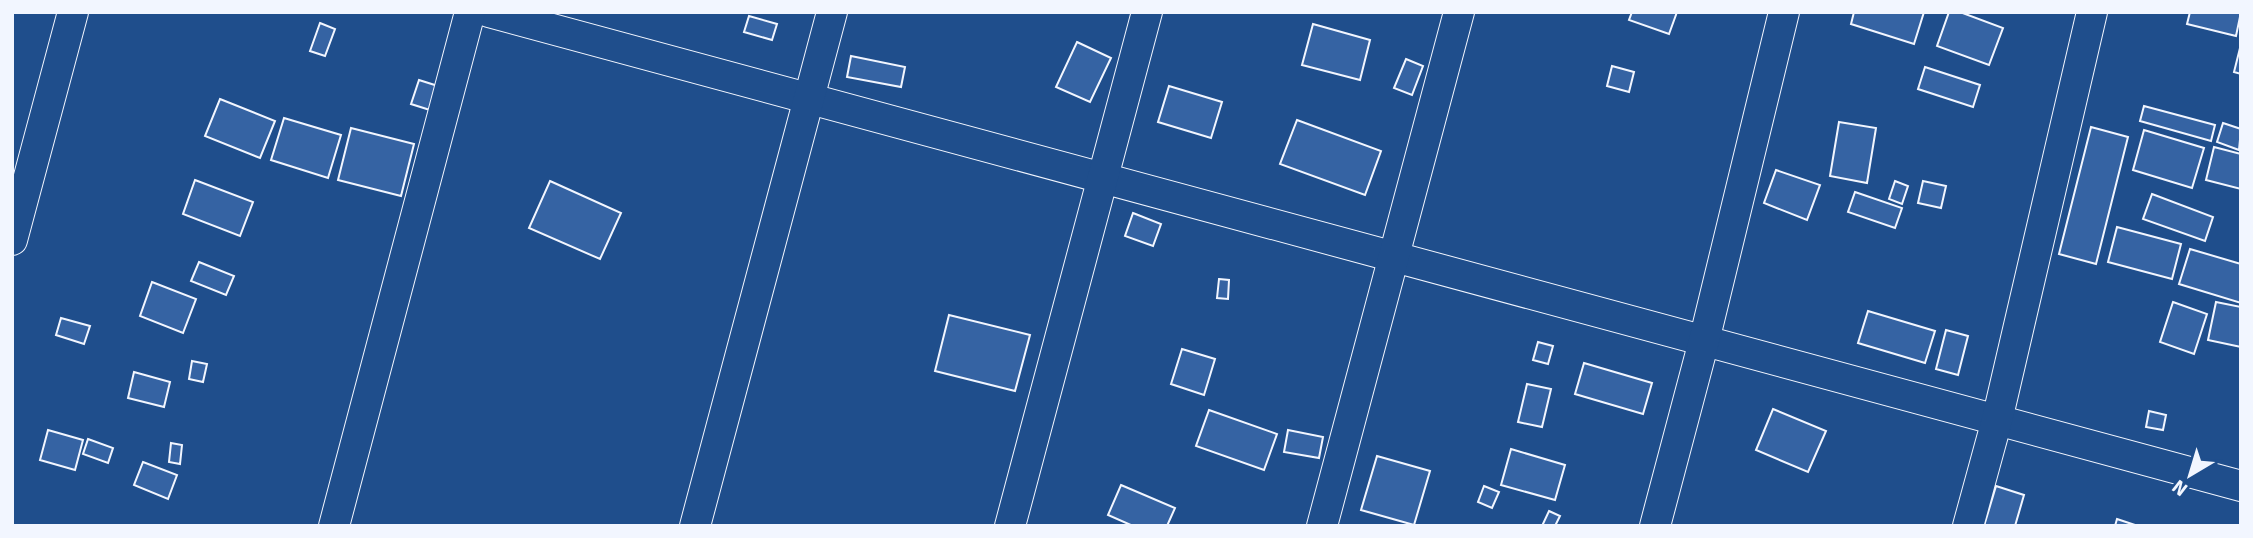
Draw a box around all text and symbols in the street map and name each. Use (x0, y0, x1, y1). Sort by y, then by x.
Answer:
north arrow (2155, 440, 2225, 510)
text: N (2168, 474, 2193, 501)

